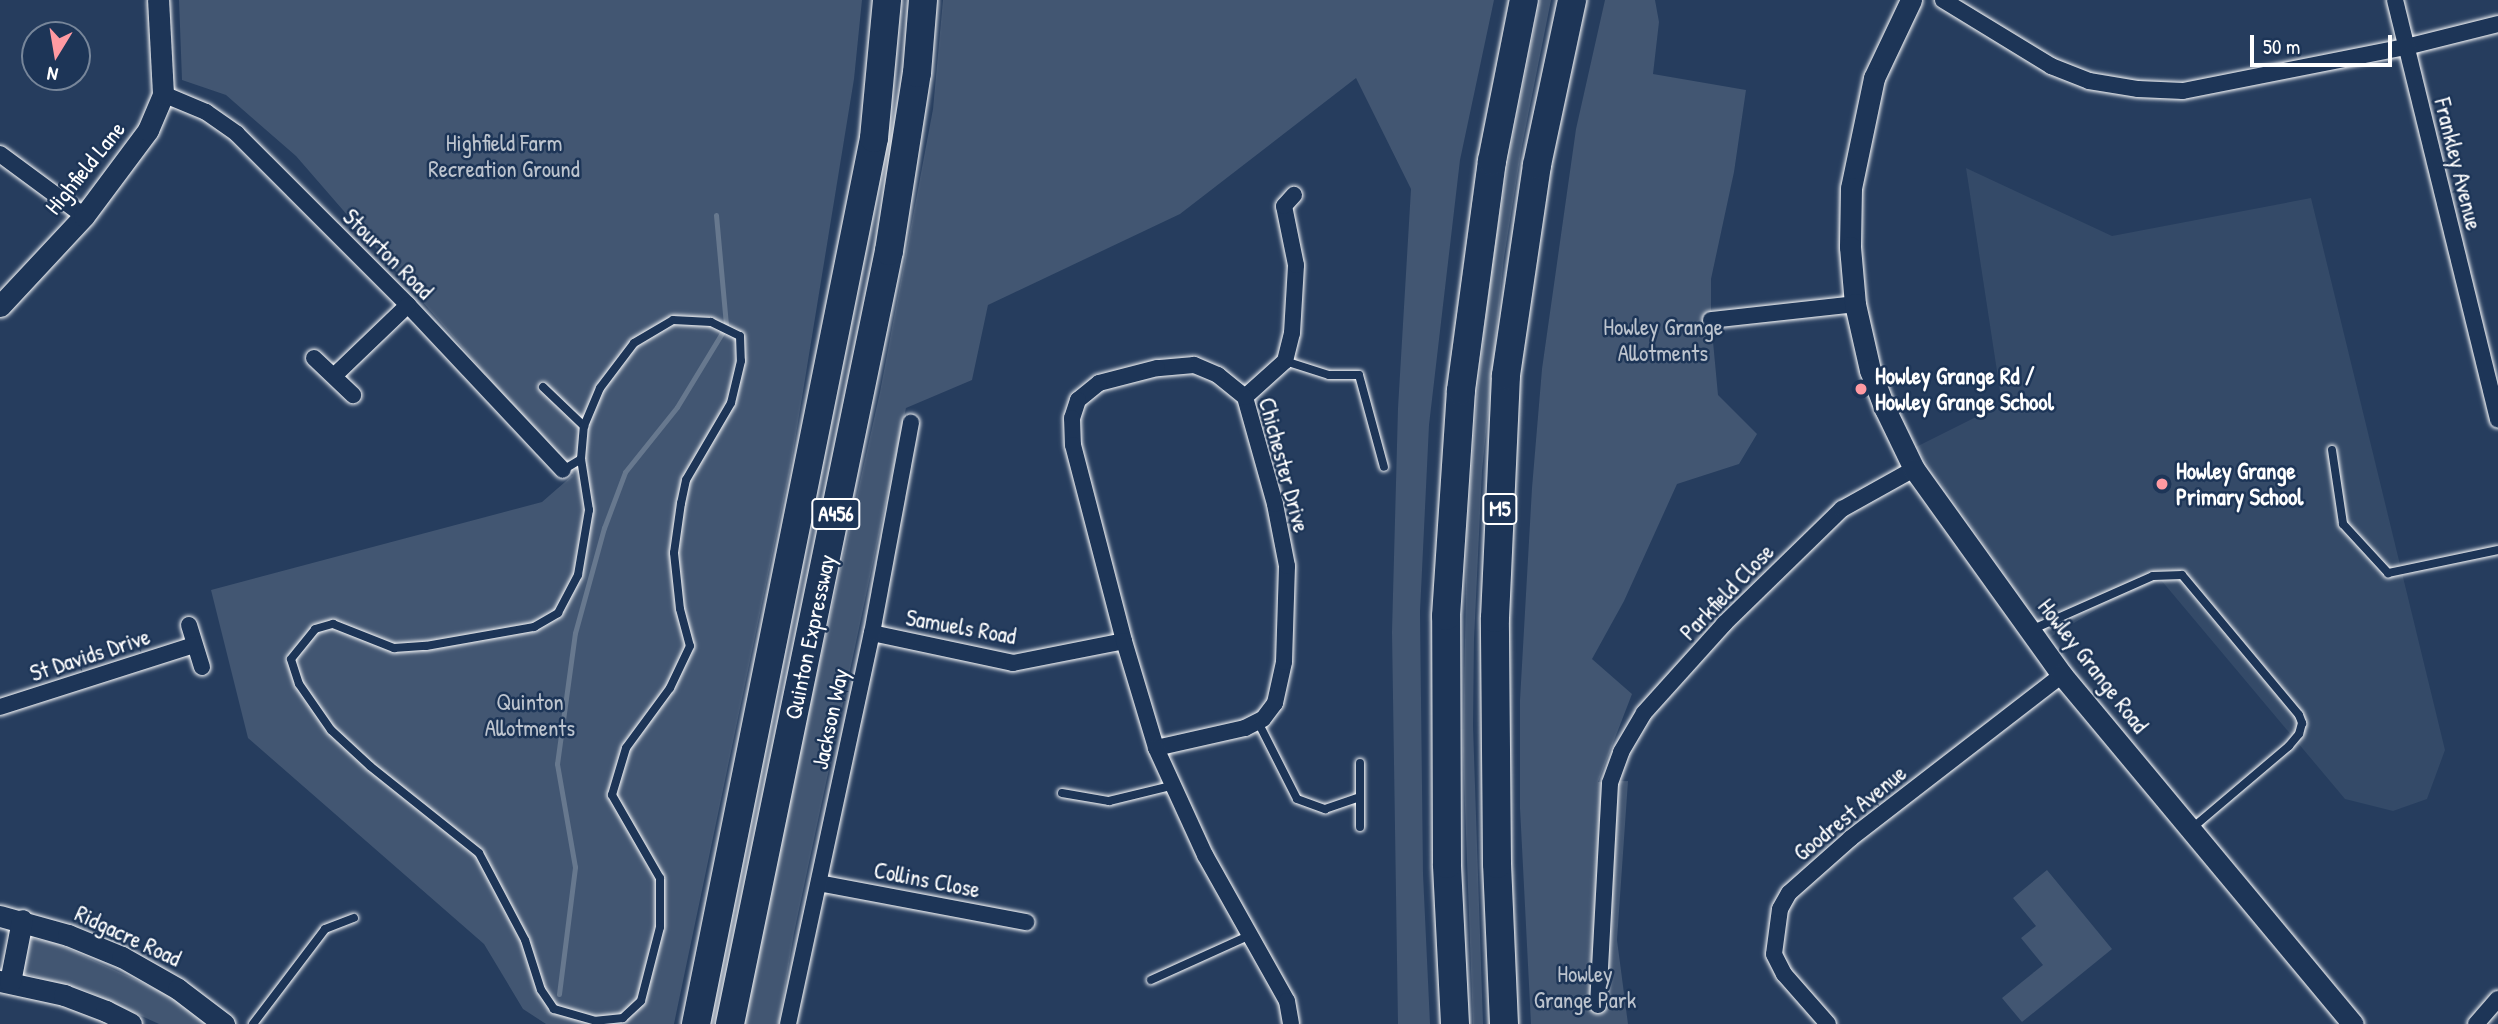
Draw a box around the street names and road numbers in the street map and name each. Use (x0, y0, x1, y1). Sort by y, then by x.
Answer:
street label: Frankley Avenue (2428, 95, 2488, 233)
street label: Highfield Lane (39, 116, 131, 220)
street label: Stourton Road (337, 203, 439, 305)
street label: Chichester Drive (1253, 395, 1315, 535)
road number: M5 (1481, 491, 1519, 526)
road number: A456 (810, 496, 862, 532)
street label: Parkfield Close (1674, 538, 1780, 646)
street label: Quinton Expressway (779, 552, 841, 722)
street label: Howley Grange Road (2032, 593, 2154, 739)
street label: Samuels Road (904, 604, 1018, 650)
street label: St Davids Drive (27, 623, 153, 687)
street label: Jackson Way (806, 666, 854, 772)
street label: Goodrest Avenue (1788, 759, 1912, 867)
street label: Collins Close (872, 856, 982, 904)
street label: Ridgacre Road (71, 899, 185, 973)

